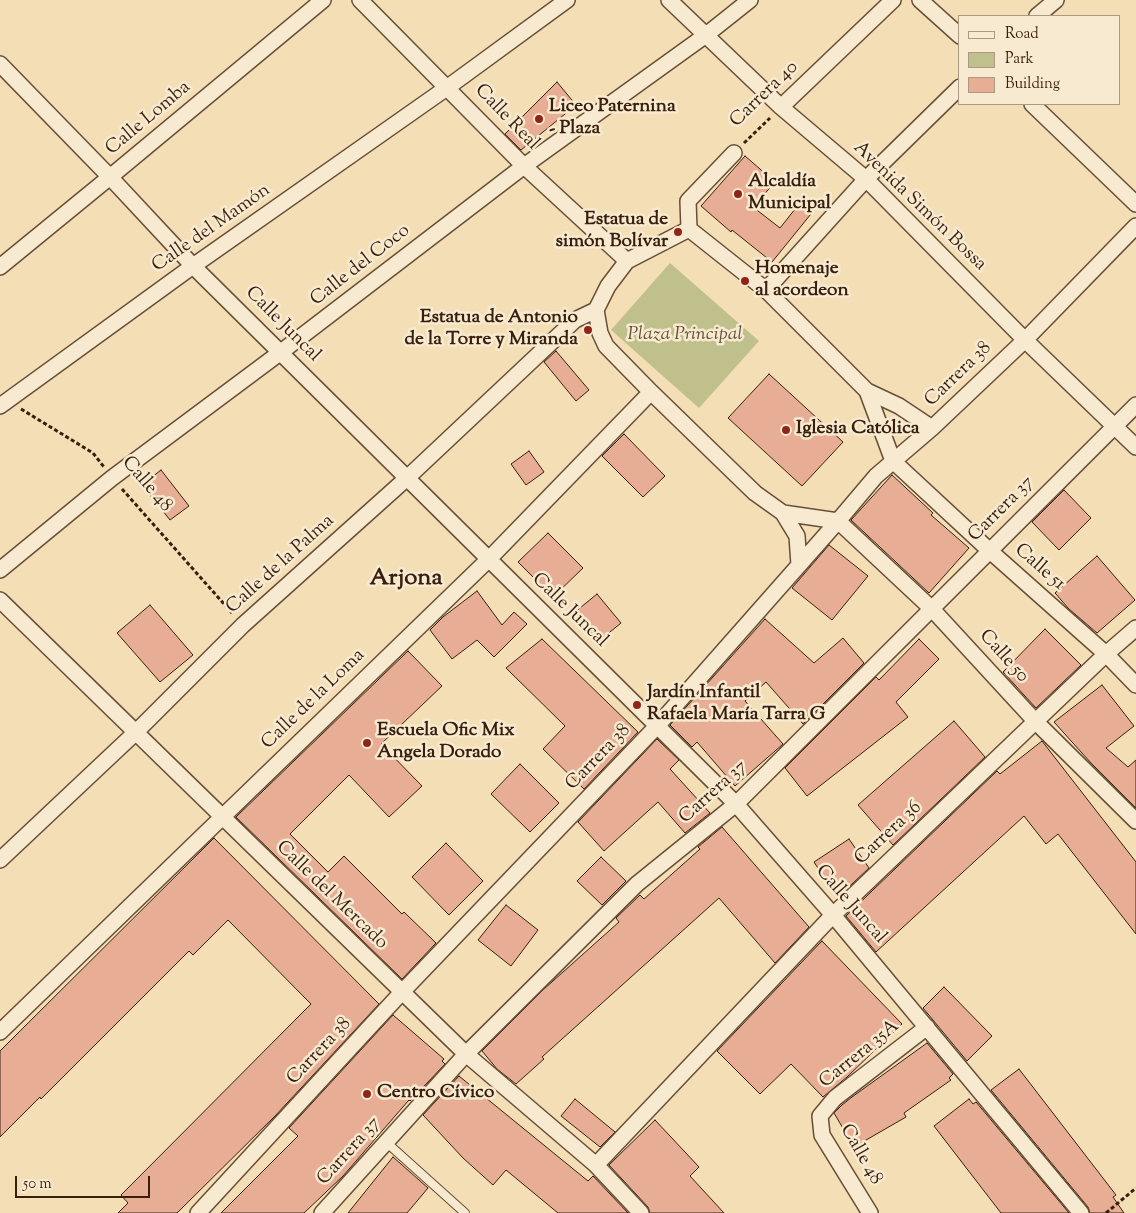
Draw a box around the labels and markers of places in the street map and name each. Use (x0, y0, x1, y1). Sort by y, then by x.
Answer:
place label: Liceo Paternina - Plaza (549, 97, 676, 141)
marker: Liceo Paternina - Plaza (533, 113, 545, 125)
place label: Alcaldía Municipal (748, 172, 831, 216)
marker: Alcaldía Municipal (732, 188, 744, 200)
place label: Estatua de simón Bolívar (556, 210, 668, 254)
marker: Estatua de simón Bolívar (672, 226, 684, 238)
place label: Homenaje al acordeon (755, 259, 849, 303)
marker: Homenaje al acordeon (739, 275, 751, 287)
place label: Estatua de Antonio de la Torre y Miranda (405, 308, 578, 352)
marker: Estatua de Antonio de la Torre y Miranda (582, 324, 594, 336)
place label: Iglesia Católica (796, 419, 919, 441)
marker: Iglesia Católica (780, 424, 792, 436)
place label: Jardín Infantil Rafaela María Tarra G (647, 683, 825, 727)
marker: Jardín Infantil Rafaela María Tarra G (631, 699, 643, 711)
place label: Escuela Ofic Mix Angela Dorado (377, 721, 515, 765)
marker: Escuela Ofic Mix Angela Dorado (361, 737, 373, 749)
place label: Centro Cívico (377, 1083, 494, 1105)
marker: Centro Cívico (361, 1088, 373, 1100)

